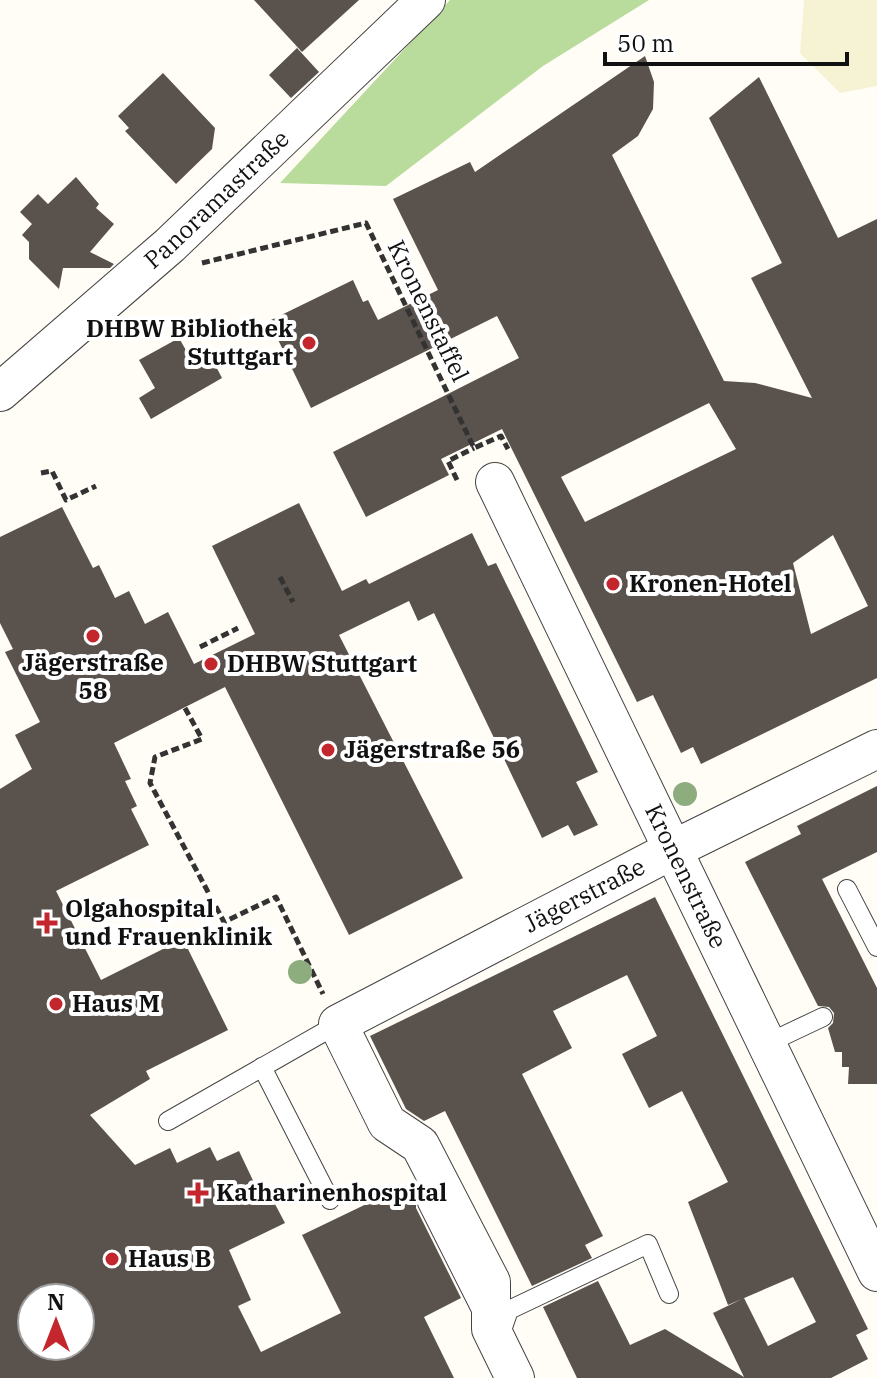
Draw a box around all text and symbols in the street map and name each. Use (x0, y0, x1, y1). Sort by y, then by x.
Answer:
scale bar (605, 16, 847, 66)
text: 50 m (617, 27, 674, 59)
street label: Panoramastraße (137, 122, 296, 275)
street label: Kronenstaffel (381, 234, 477, 387)
place label: DHBW Bibliothek Stuttgart (86, 312, 293, 372)
marker: DHBW Bibliothek Stuttgart (300, 334, 318, 352)
place label: Kronen-Hotel (629, 567, 792, 599)
marker: Kronen-Hotel (604, 575, 622, 593)
marker: Jägerstraße 58 (84, 627, 102, 645)
place label: Jägerstraße 58 (22, 646, 164, 706)
place label: DHBW Stuttgart (227, 647, 417, 679)
marker: DHBW Stuttgart (202, 655, 220, 673)
place label: Jägerstraße 56 (344, 733, 520, 765)
marker: Jägerstraße 56 (319, 741, 337, 759)
street label: Kronenstraße (638, 798, 735, 953)
street label: Jägerstraße (518, 850, 650, 939)
place label: Olgahospital und Frauenklinik (65, 892, 272, 952)
marker: Olgahospital und Frauenklinik (36, 912, 58, 934)
place label: Haus M (72, 987, 160, 1019)
marker: Haus M (47, 995, 65, 1013)
place label: Katharinenhospital (216, 1176, 447, 1208)
marker: Katharinenhospital (187, 1182, 209, 1204)
place label: Haus B (128, 1242, 211, 1274)
marker: Haus B (103, 1250, 121, 1268)
north arrow (16, 1282, 96, 1362)
text: N (47, 1287, 65, 1316)

